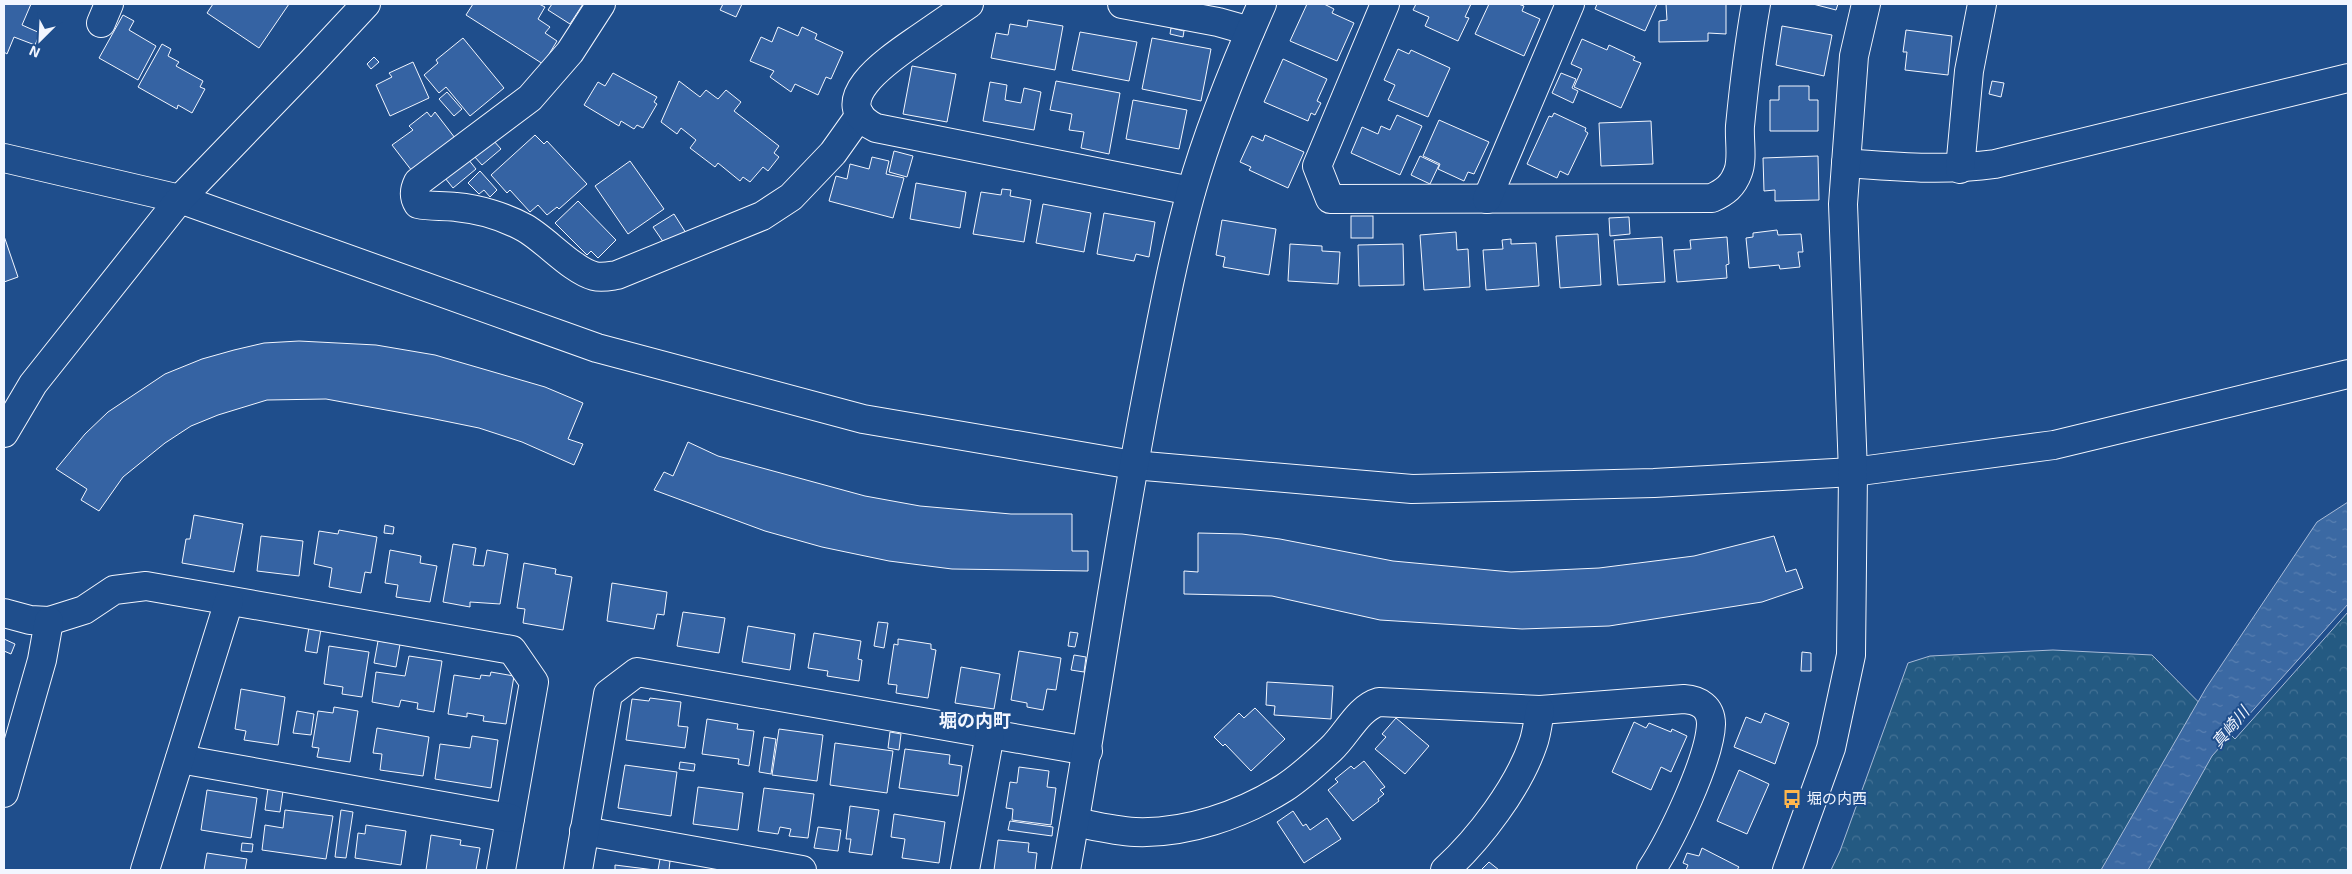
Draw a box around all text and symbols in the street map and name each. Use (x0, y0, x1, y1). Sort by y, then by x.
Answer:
north arrow (15, 15, 65, 65)
text: N (26, 43, 43, 62)
water label: 真崎川 (2207, 701, 2254, 751)
district label: 堀の内町 (939, 709, 1011, 731)
bus stop icon: 堀の内西 (1781, 788, 1803, 810)
place label: 堀の内西 (1807, 789, 1867, 807)

